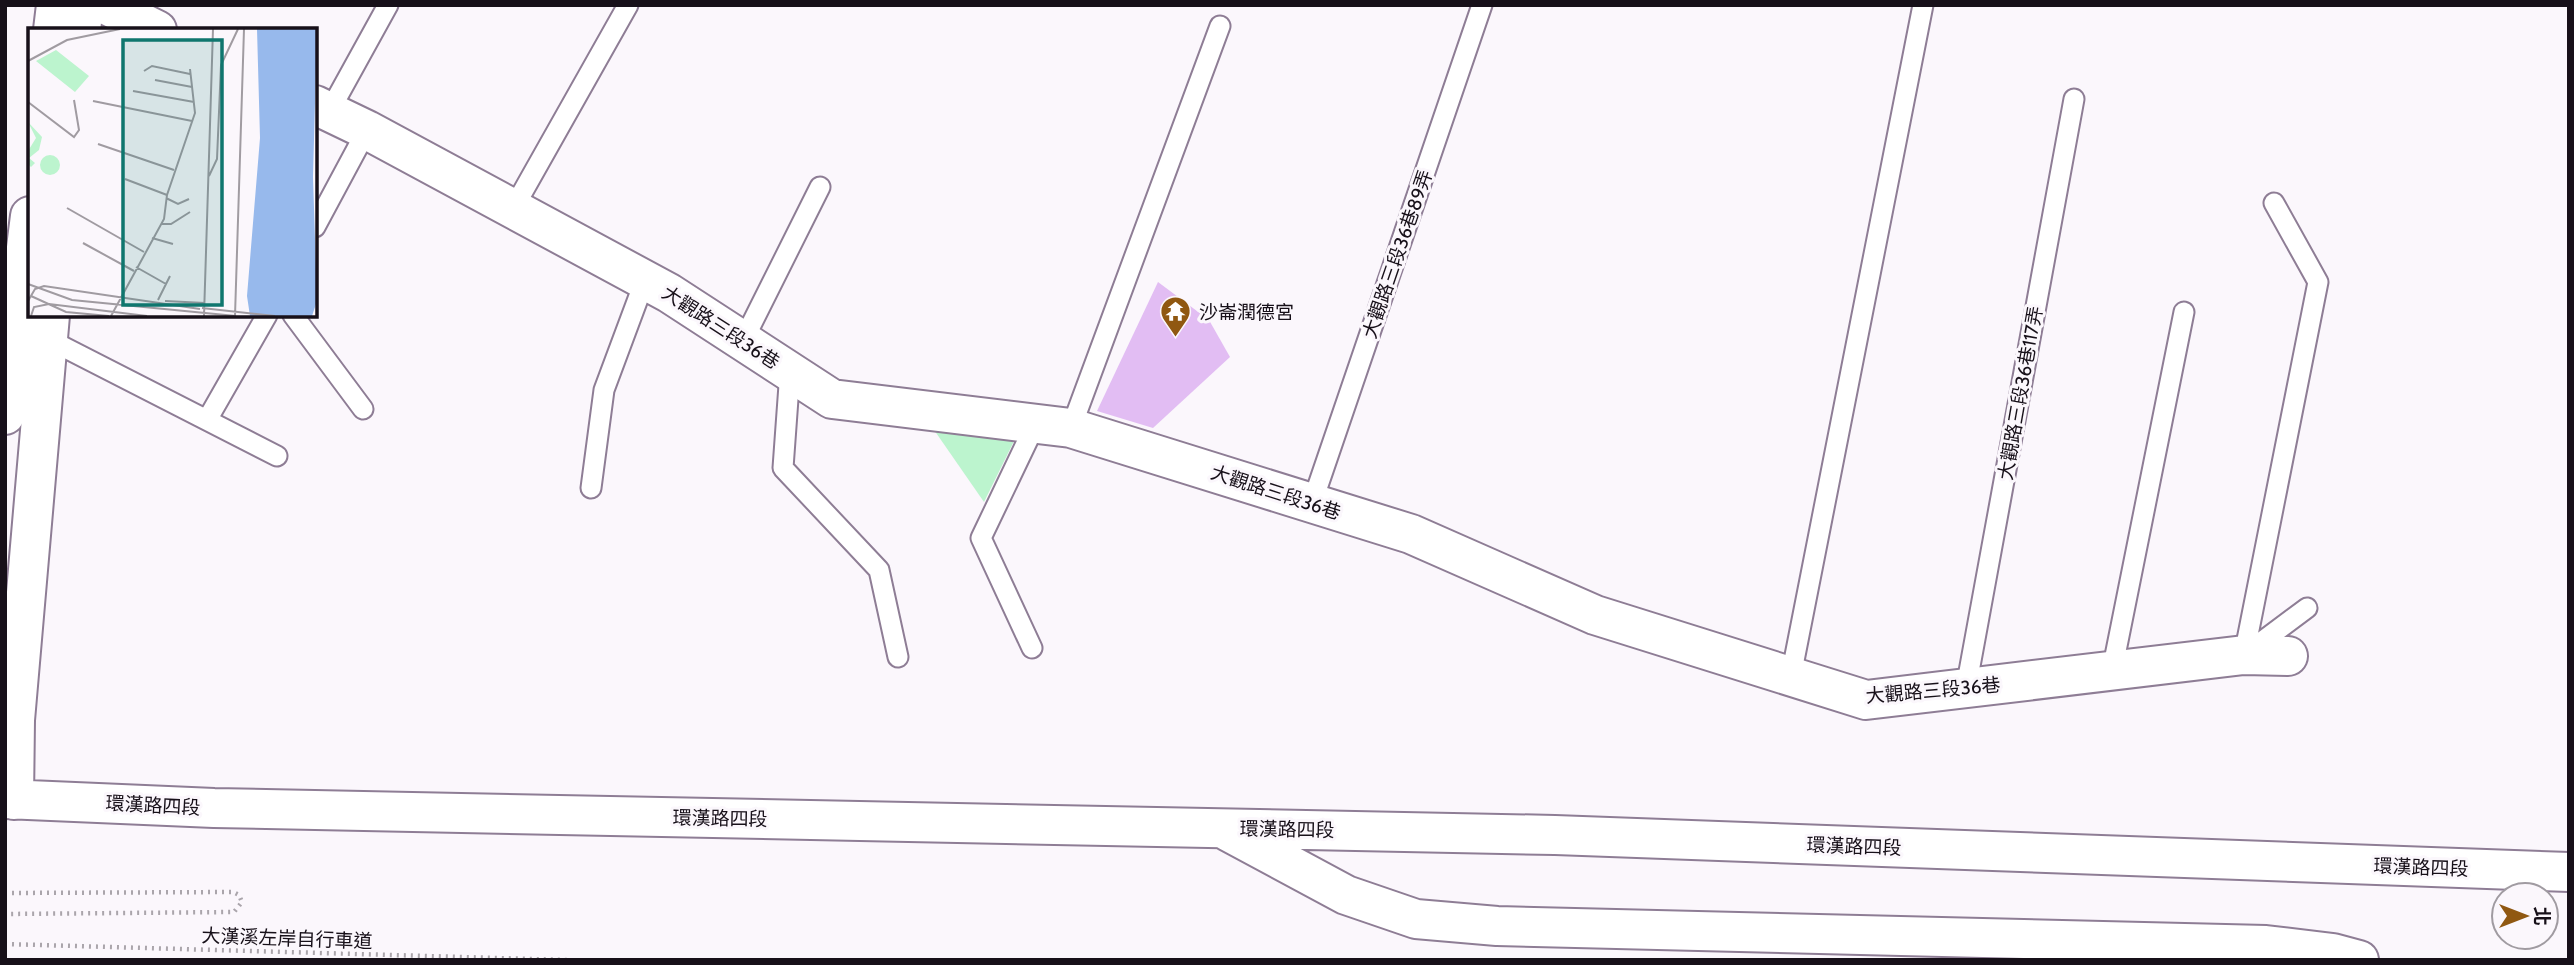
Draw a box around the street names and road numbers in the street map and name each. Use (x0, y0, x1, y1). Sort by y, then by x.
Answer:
street label: 大觀路三段36巷89弄 (1358, 167, 1437, 341)
street label: 大觀路三段36巷 (658, 281, 784, 374)
street label: 大觀路三段36巷117弄 (1994, 304, 2047, 482)
street label: 大觀路三段36巷 (1208, 461, 1344, 524)
street label: 大觀路三段36巷 (1865, 673, 2001, 708)
street label: 環漢路四段 (105, 792, 201, 819)
street label: 環漢路四段 (672, 806, 768, 831)
street label: 環漢路四段 (1239, 817, 1335, 842)
street label: 環漢路四段 (1806, 833, 1902, 860)
street label: 環漢路四段 (2373, 854, 2469, 881)
street label: 大漢溪左岸自行車道 (201, 924, 373, 953)

